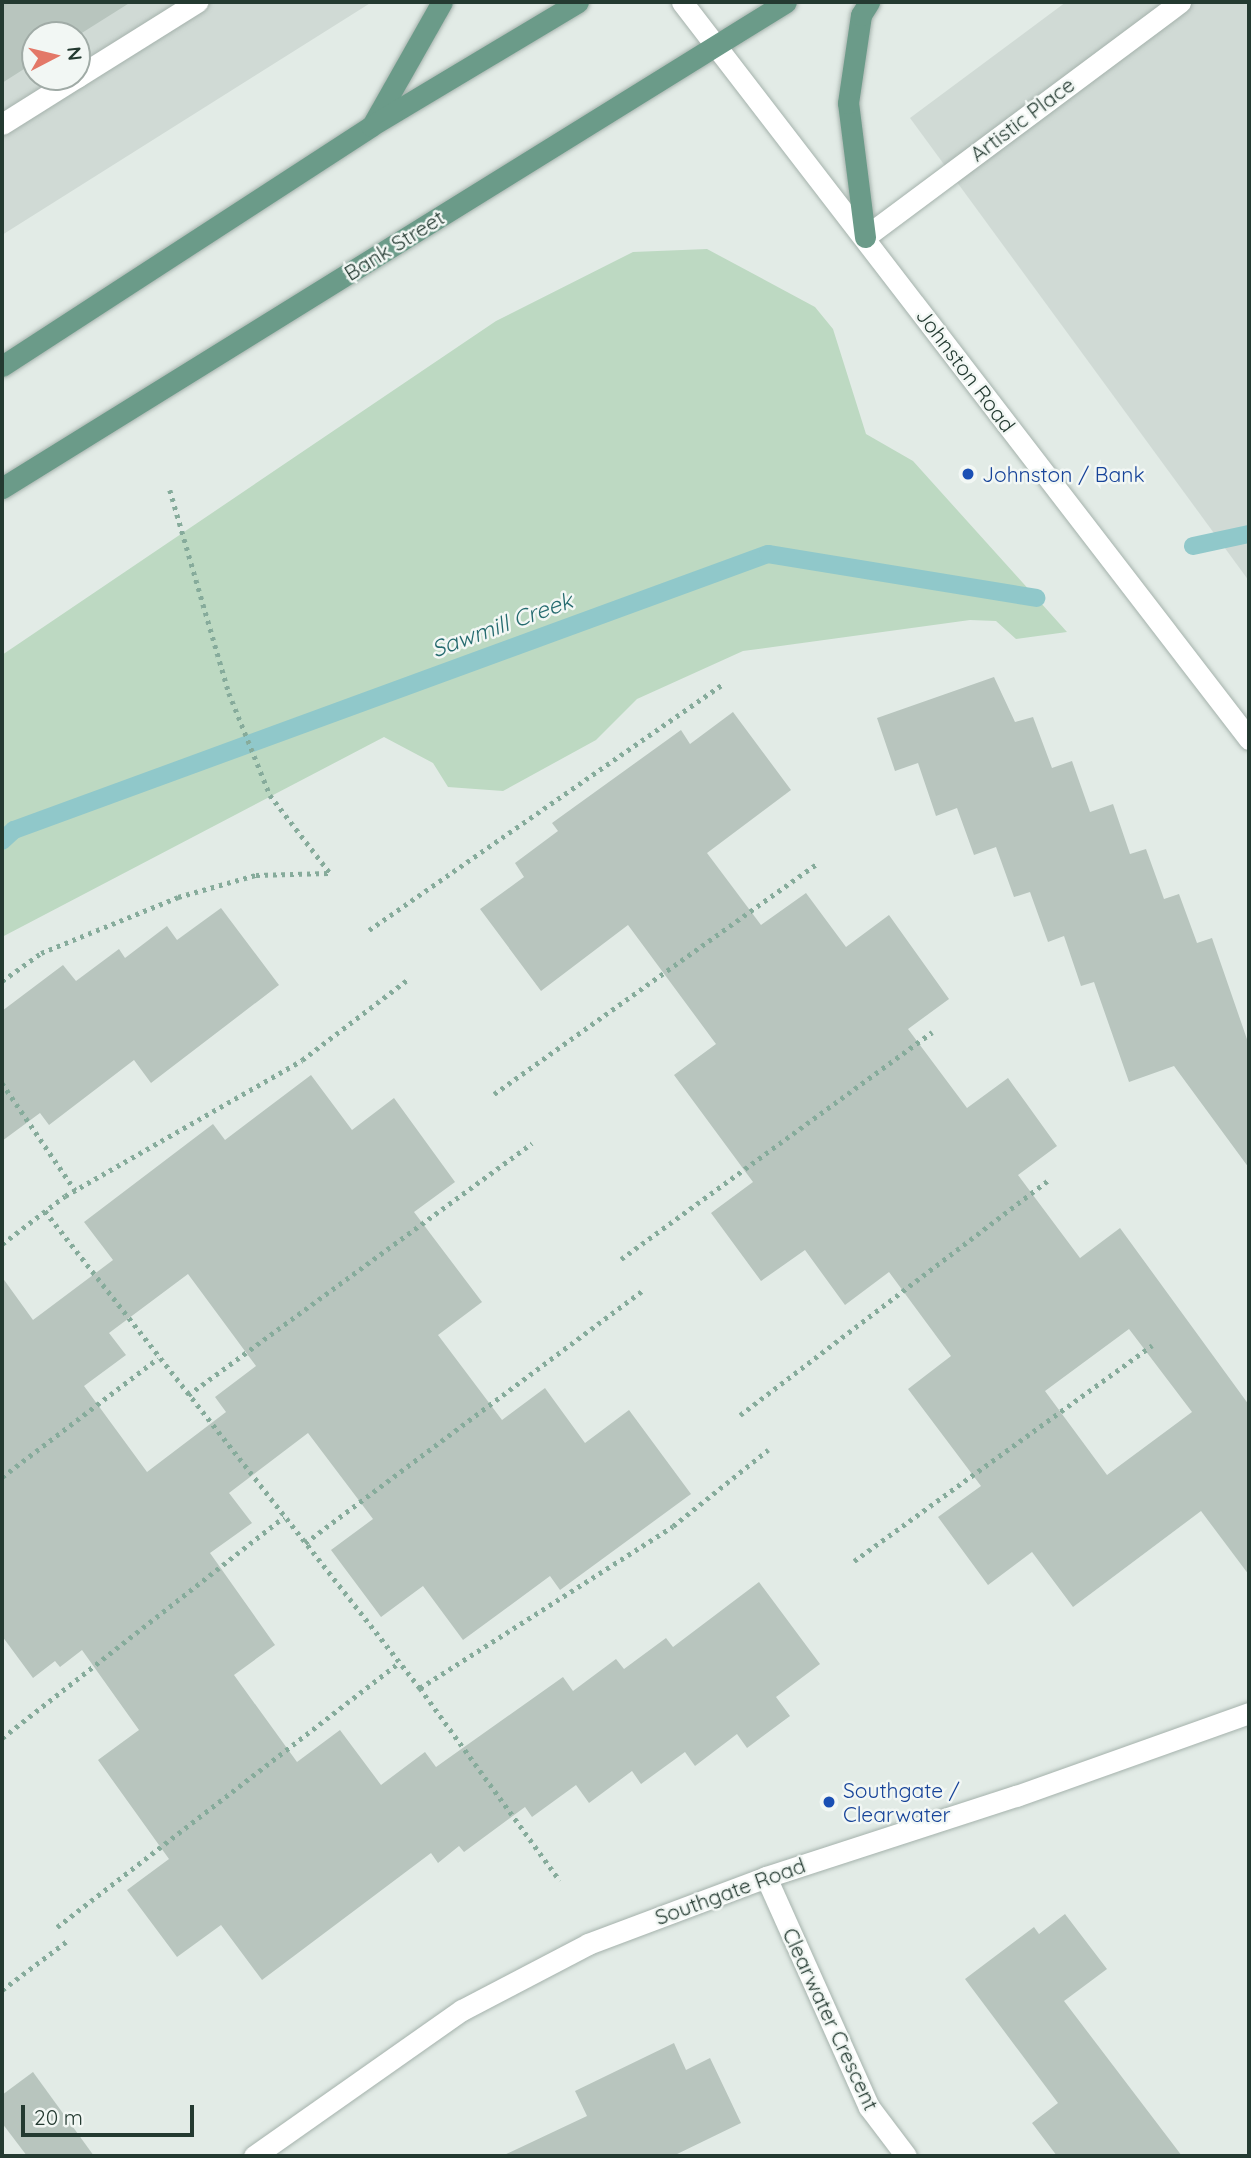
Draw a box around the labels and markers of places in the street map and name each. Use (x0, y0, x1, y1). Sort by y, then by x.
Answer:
place label: Johnston / Bank (982, 461, 1145, 487)
marker: Johnston / Bank (960, 466, 976, 482)
place label: Southgate / Clearwater (843, 1777, 960, 1827)
marker: Southgate / Clearwater (821, 1794, 837, 1810)

